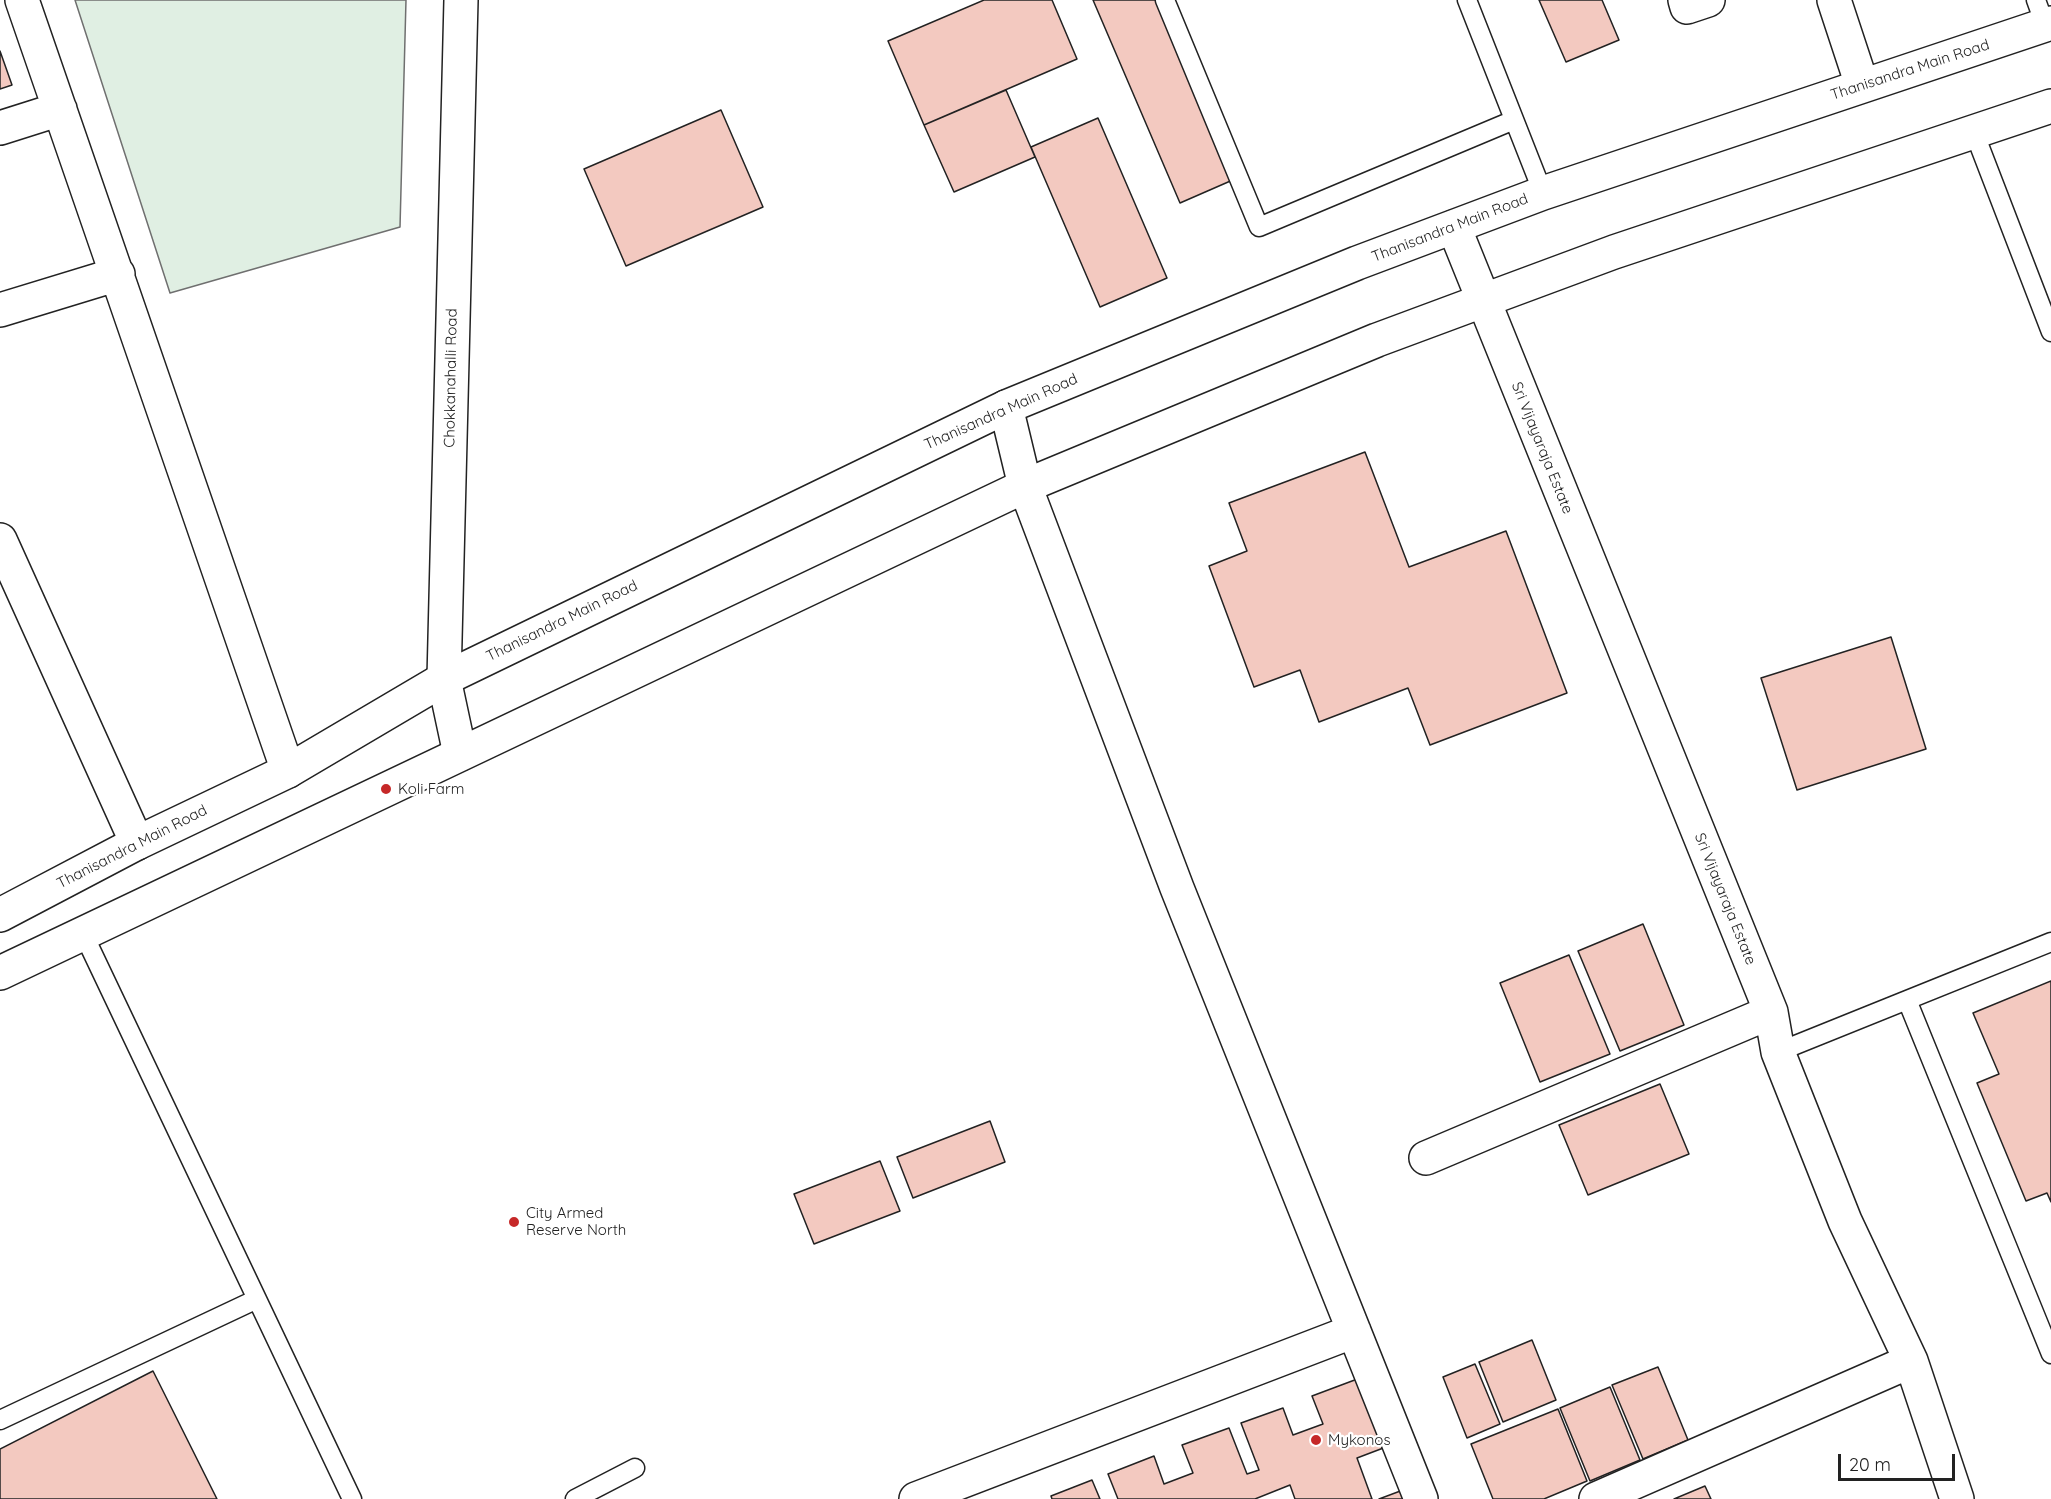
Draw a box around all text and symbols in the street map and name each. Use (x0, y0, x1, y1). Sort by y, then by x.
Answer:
street label: Thanisandra Main Road (1828, 36, 1992, 104)
street label: Thanisandra Main Road (1369, 190, 1531, 266)
street label: Chokkanahalli Road (441, 308, 461, 448)
street label: Thanisandra Main Road (922, 370, 1080, 454)
street label: Sri Vijayaraja Estate (1507, 379, 1577, 517)
street label: Thanisandra Main Road (483, 577, 641, 665)
place label: Koli Farm (398, 780, 464, 798)
marker: Koli Farm (379, 782, 393, 796)
street label: Thanisandra Main Road (54, 801, 210, 893)
street label: Sri Vijayaraja Estate (1690, 830, 1760, 968)
place label: City Armed Reserve North (526, 1204, 626, 1239)
marker: City Armed Reserve North (507, 1215, 521, 1229)
place label: Mykonos (1328, 1431, 1390, 1449)
marker: Mykonos (1309, 1433, 1323, 1447)
scale bar (1841, 1442, 1958, 1480)
text: 20 m (1849, 1453, 1891, 1476)

